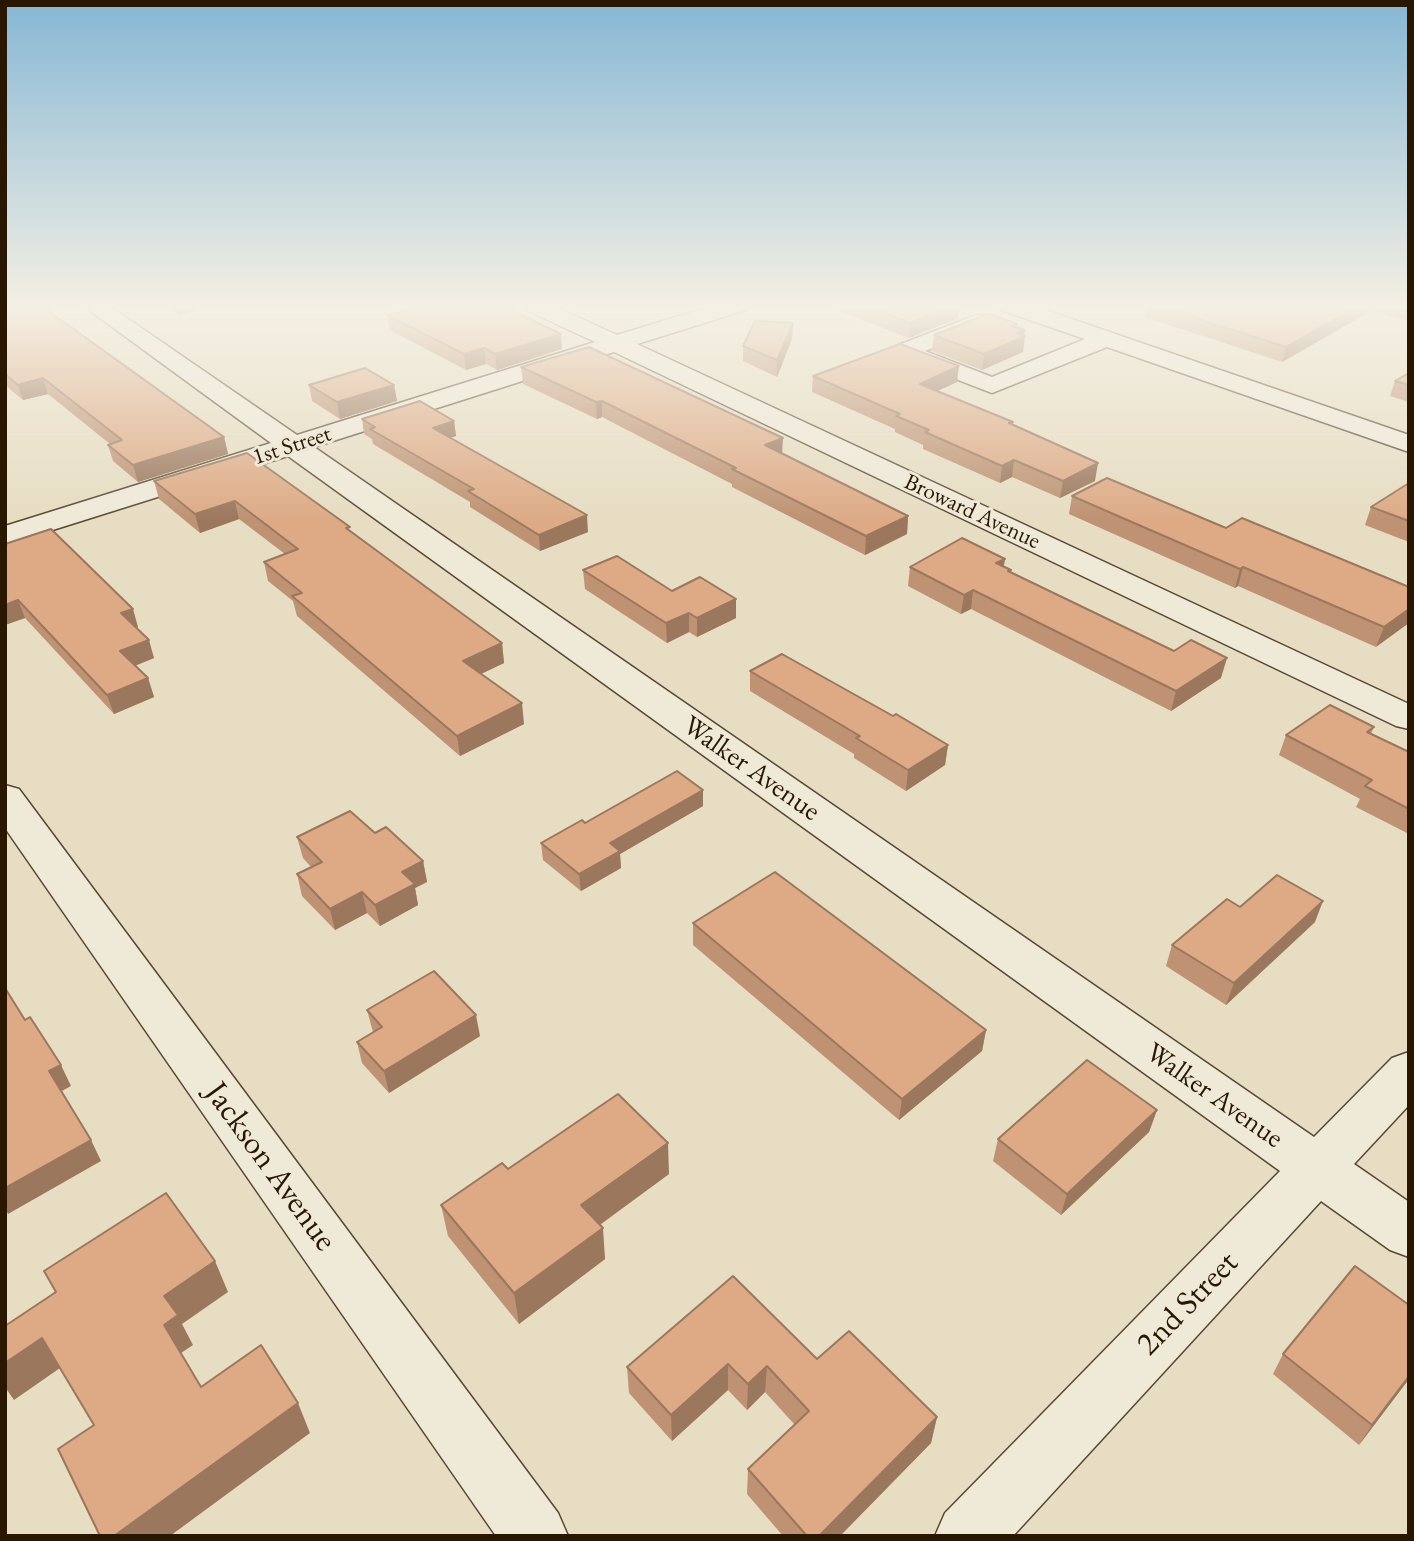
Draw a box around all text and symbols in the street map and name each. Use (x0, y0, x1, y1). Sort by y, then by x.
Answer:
street label: 1st Street (249, 420, 335, 472)
street label: Broward Avenue (900, 468, 1044, 556)
street label: Walker Avenue (676, 709, 826, 829)
street label: Walker Avenue (1139, 1036, 1289, 1156)
street label: Jackson Avenue (195, 1075, 345, 1259)
street label: 2nd Street (1129, 1244, 1247, 1364)

